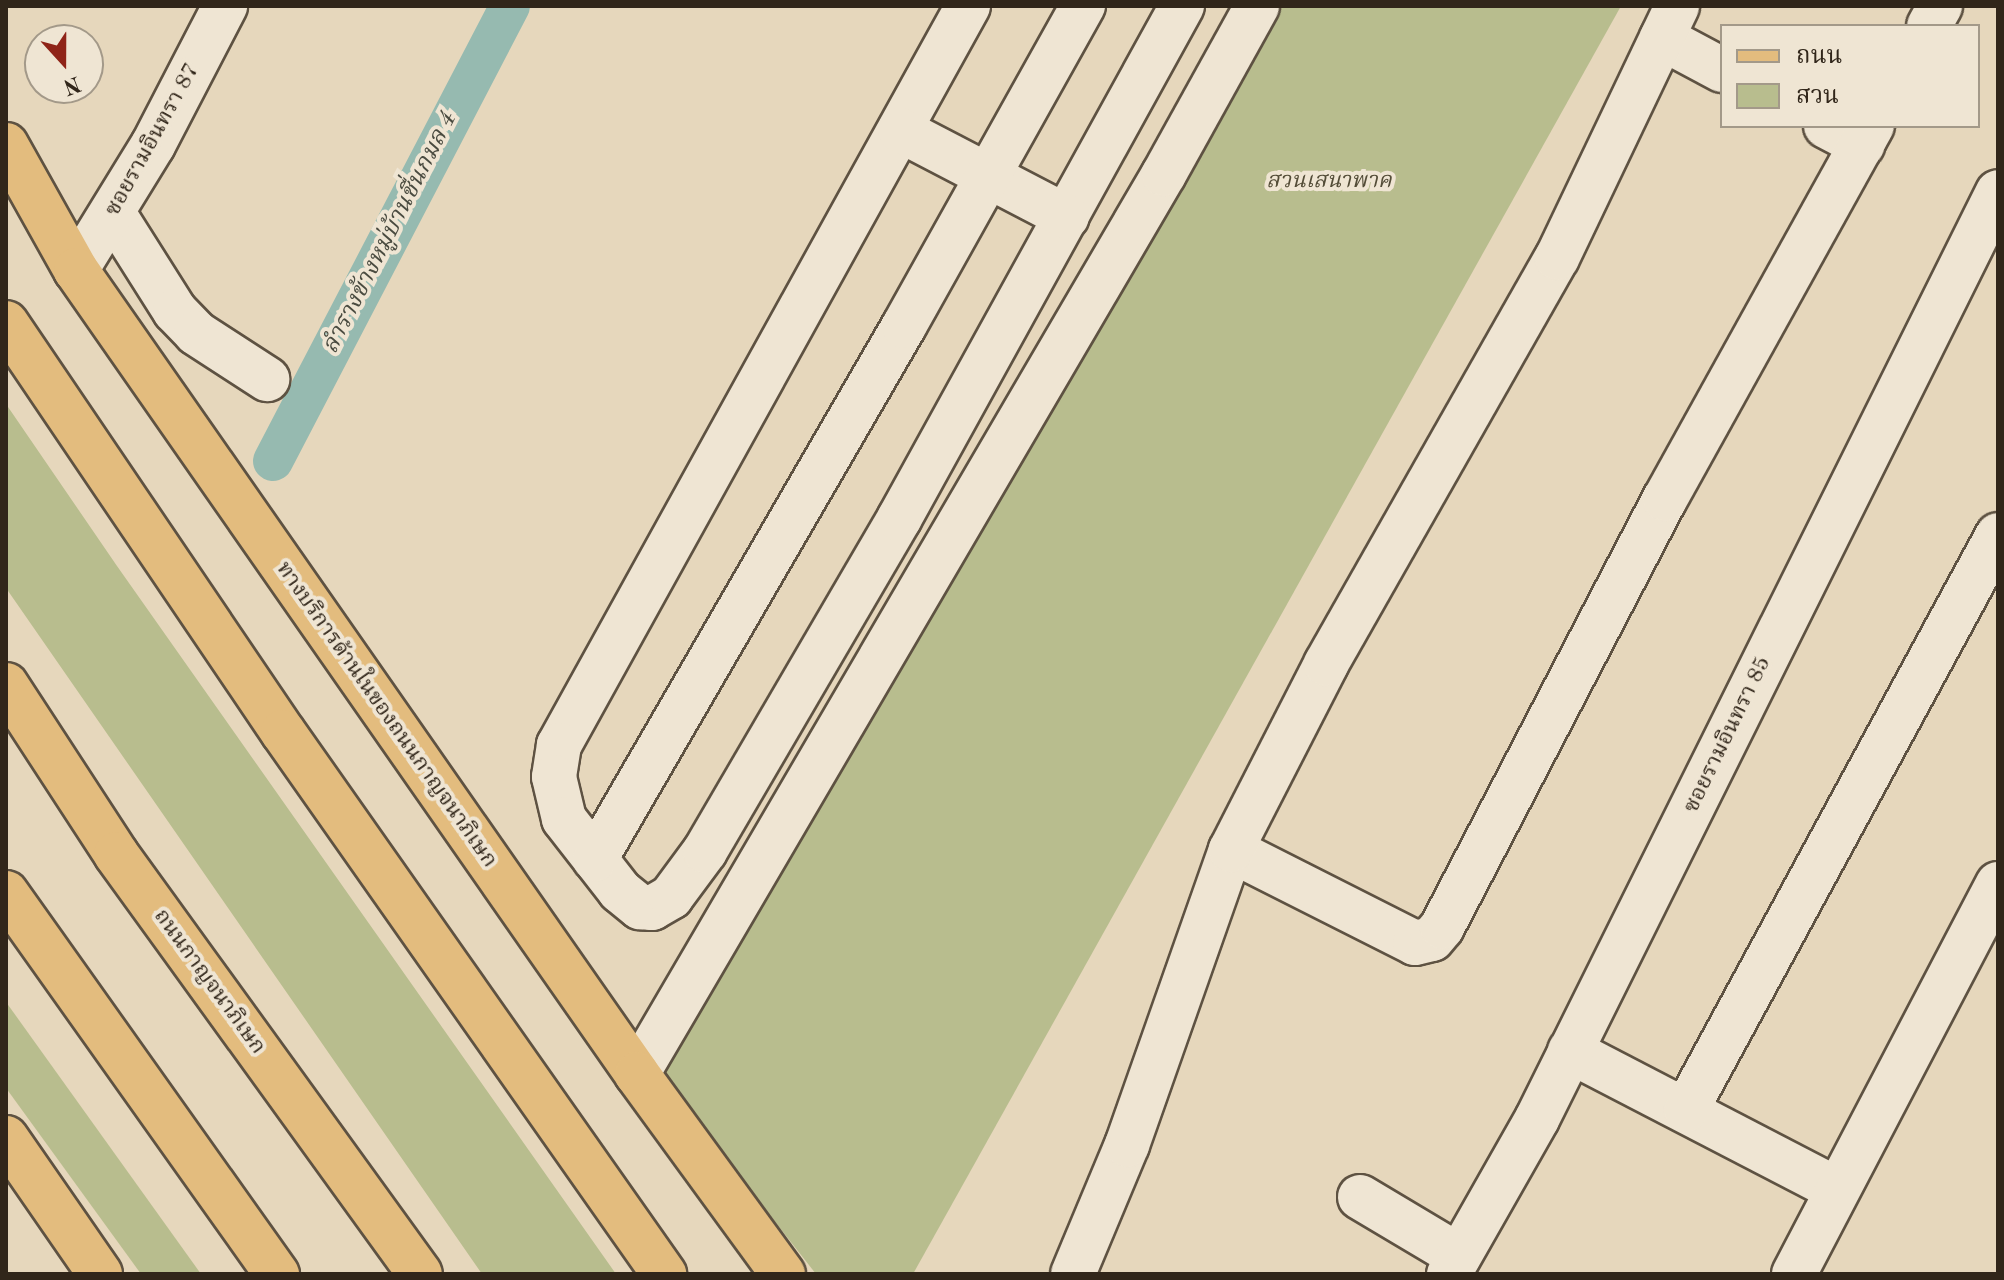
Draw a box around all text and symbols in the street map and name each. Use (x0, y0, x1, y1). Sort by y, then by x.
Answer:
north arrow (24, 24, 104, 104)
legend (1720, 24, 1980, 128)
text: ถนน (1796, 45, 1842, 69)
street label: ซอยรามอินทรา 87 (100, 59, 206, 221)
text: N (60, 71, 84, 98)
text: สวน (1796, 85, 1839, 109)
water label: ลำรางข้างหมู่บ้านชื่นกมล 4 (317, 107, 465, 359)
park label: สวนเสนาพาค (1266, 169, 1392, 195)
street label: ทางบริการด้านในของถนนกาญจนาภิเษก (270, 557, 502, 873)
street label: ซอยรามอินทรา 85 (1679, 653, 1777, 817)
street label: ถนนกาญจนาภิเษก (147, 904, 271, 1060)

